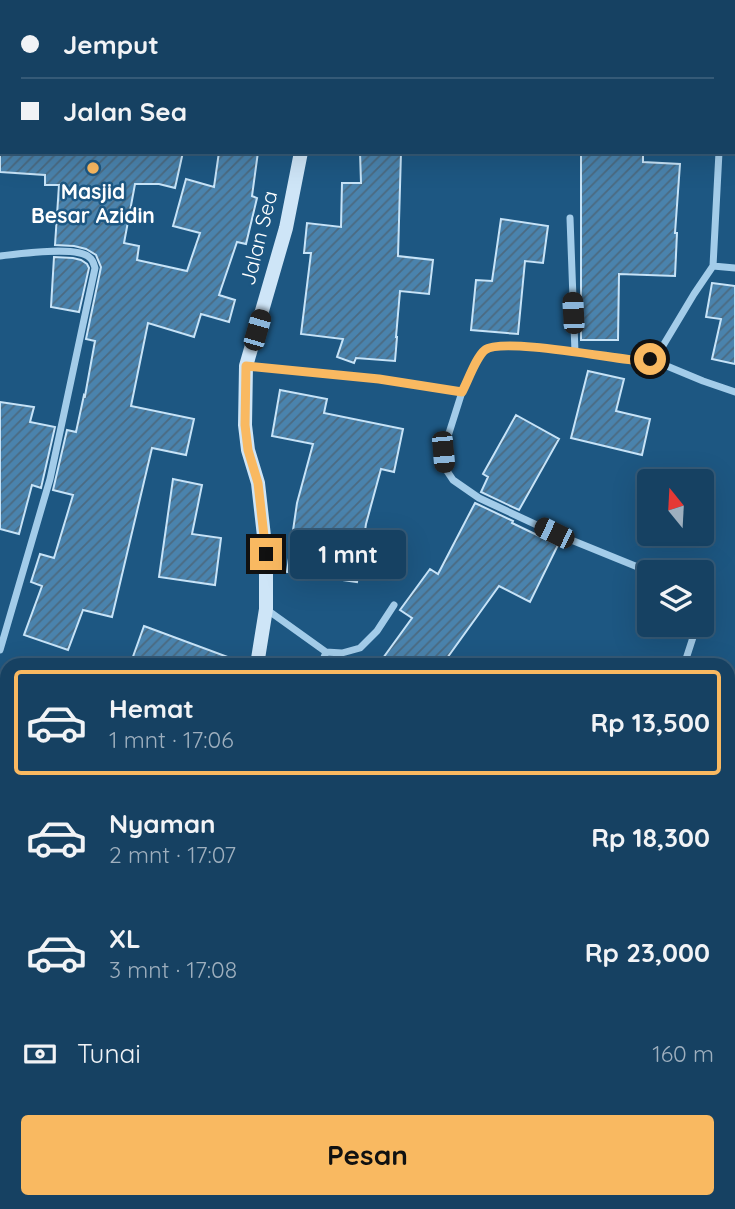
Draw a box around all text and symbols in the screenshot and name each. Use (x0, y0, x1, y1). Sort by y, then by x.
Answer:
text: Jemput (63, 28, 159, 61)
text: Jalan Sea (63, 95, 187, 128)
marker: Masjid Besar Azidin (85, 160, 101, 176)
place label: Masjid Besar Azidin (31, 178, 155, 228)
street label: Jalan Sea (234, 188, 282, 288)
car (562, 291, 585, 335)
car (242, 307, 273, 353)
route start (634, 343, 666, 375)
car (431, 430, 456, 474)
north arrow (637, 469, 714, 546)
map controls (637, 469, 714, 637)
car (531, 514, 578, 552)
callout: 1 mnt (290, 530, 406, 578)
route end (250, 538, 282, 570)
text: 1 mnt (318, 540, 378, 569)
button: layers (637, 560, 714, 637)
icon: car (25, 691, 88, 754)
text: Hemat (109, 692, 194, 725)
text: Rp 13,500 (590, 706, 710, 739)
text: 1 mnt · 17:06 (109, 725, 234, 754)
icon: car (25, 806, 88, 869)
text: Nyaman (109, 807, 216, 840)
text: Rp 18,300 (591, 821, 710, 854)
text: 2 mnt · 17:07 (109, 840, 236, 869)
icon: car (25, 921, 88, 984)
text: XL (109, 922, 141, 955)
text: Rp 23,000 (585, 936, 710, 969)
text: 3 mnt · 17:08 (109, 955, 237, 984)
icon: cash (21, 1035, 59, 1073)
text: Tunai (77, 1037, 141, 1070)
text: 160 m (652, 1039, 714, 1068)
button: Pesan (21, 1115, 714, 1195)

